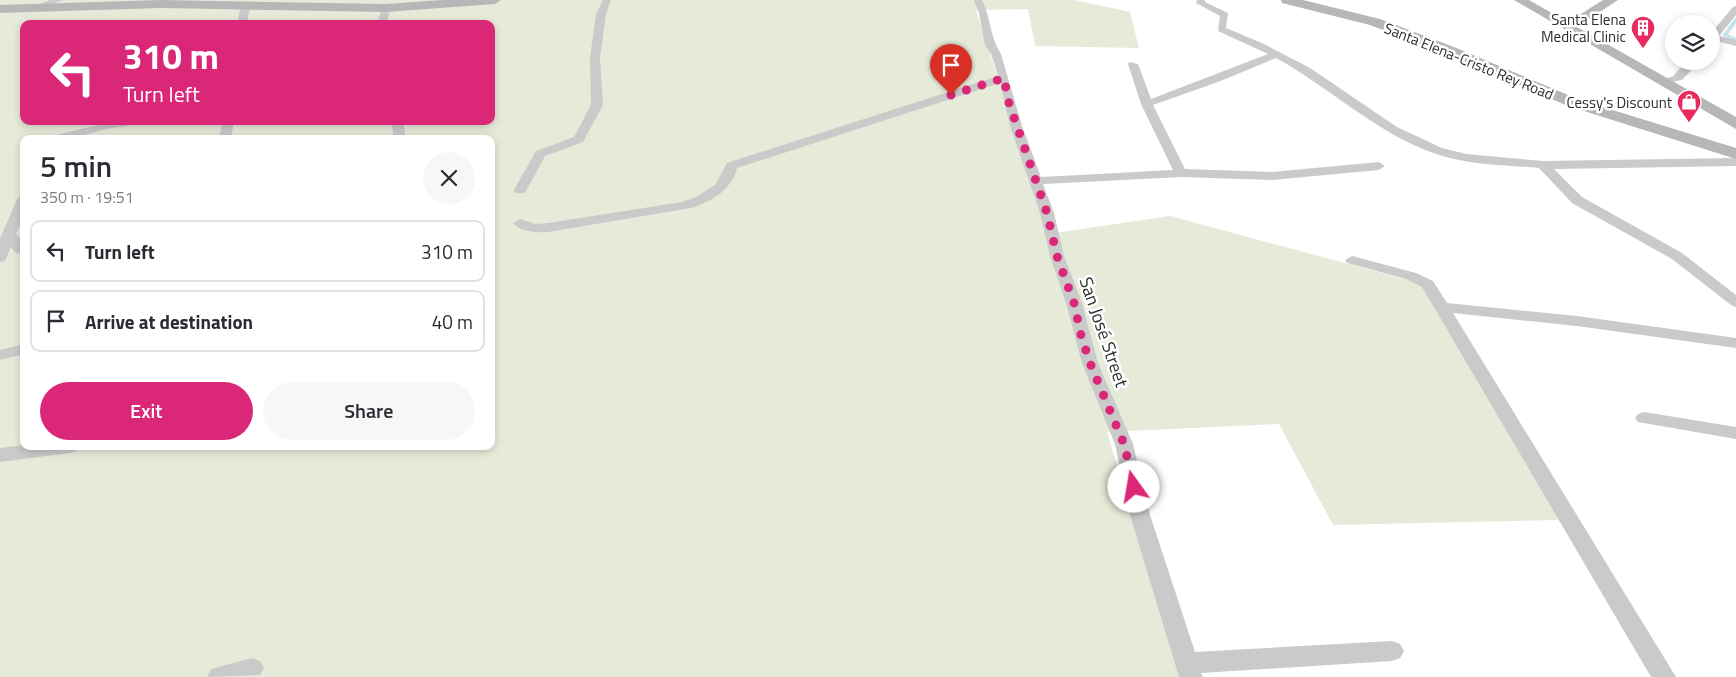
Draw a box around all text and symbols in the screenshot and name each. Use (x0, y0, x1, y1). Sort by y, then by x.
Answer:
place label: Santa Elena Medical Clinic (1541, 8, 1626, 48)
building icon: Santa Elena Medical Clinic (1630, 15, 1656, 49)
map controls (1665, 15, 1720, 70)
button: layers (1665, 15, 1720, 70)
street label: Santa Elena-Cristo Rey Road (1381, 16, 1557, 106)
text: 310 m (123, 29, 219, 83)
icon: left (40, 40, 105, 105)
pin (930, 44, 972, 95)
icon: arrive (937, 51, 965, 79)
text: Turn left (123, 77, 200, 111)
shop icon: Cessy's Discount (1676, 89, 1702, 123)
place label: Cessy's Discount (1566, 91, 1673, 114)
text: 5 min (40, 143, 112, 189)
button: close (423, 152, 475, 204)
text: 350 m · 19:51 (40, 185, 134, 209)
icon: left (42, 237, 70, 265)
text: Turn left (85, 237, 155, 266)
text: 310 m (421, 237, 473, 266)
street label: San José Street (1073, 273, 1136, 391)
icon: arrive (42, 307, 70, 335)
text: Arrive at destination (85, 307, 253, 336)
text: 40 m (432, 307, 473, 336)
button: Exit (40, 382, 253, 440)
button: Share (263, 382, 475, 440)
position arrow (1107, 460, 1159, 512)

